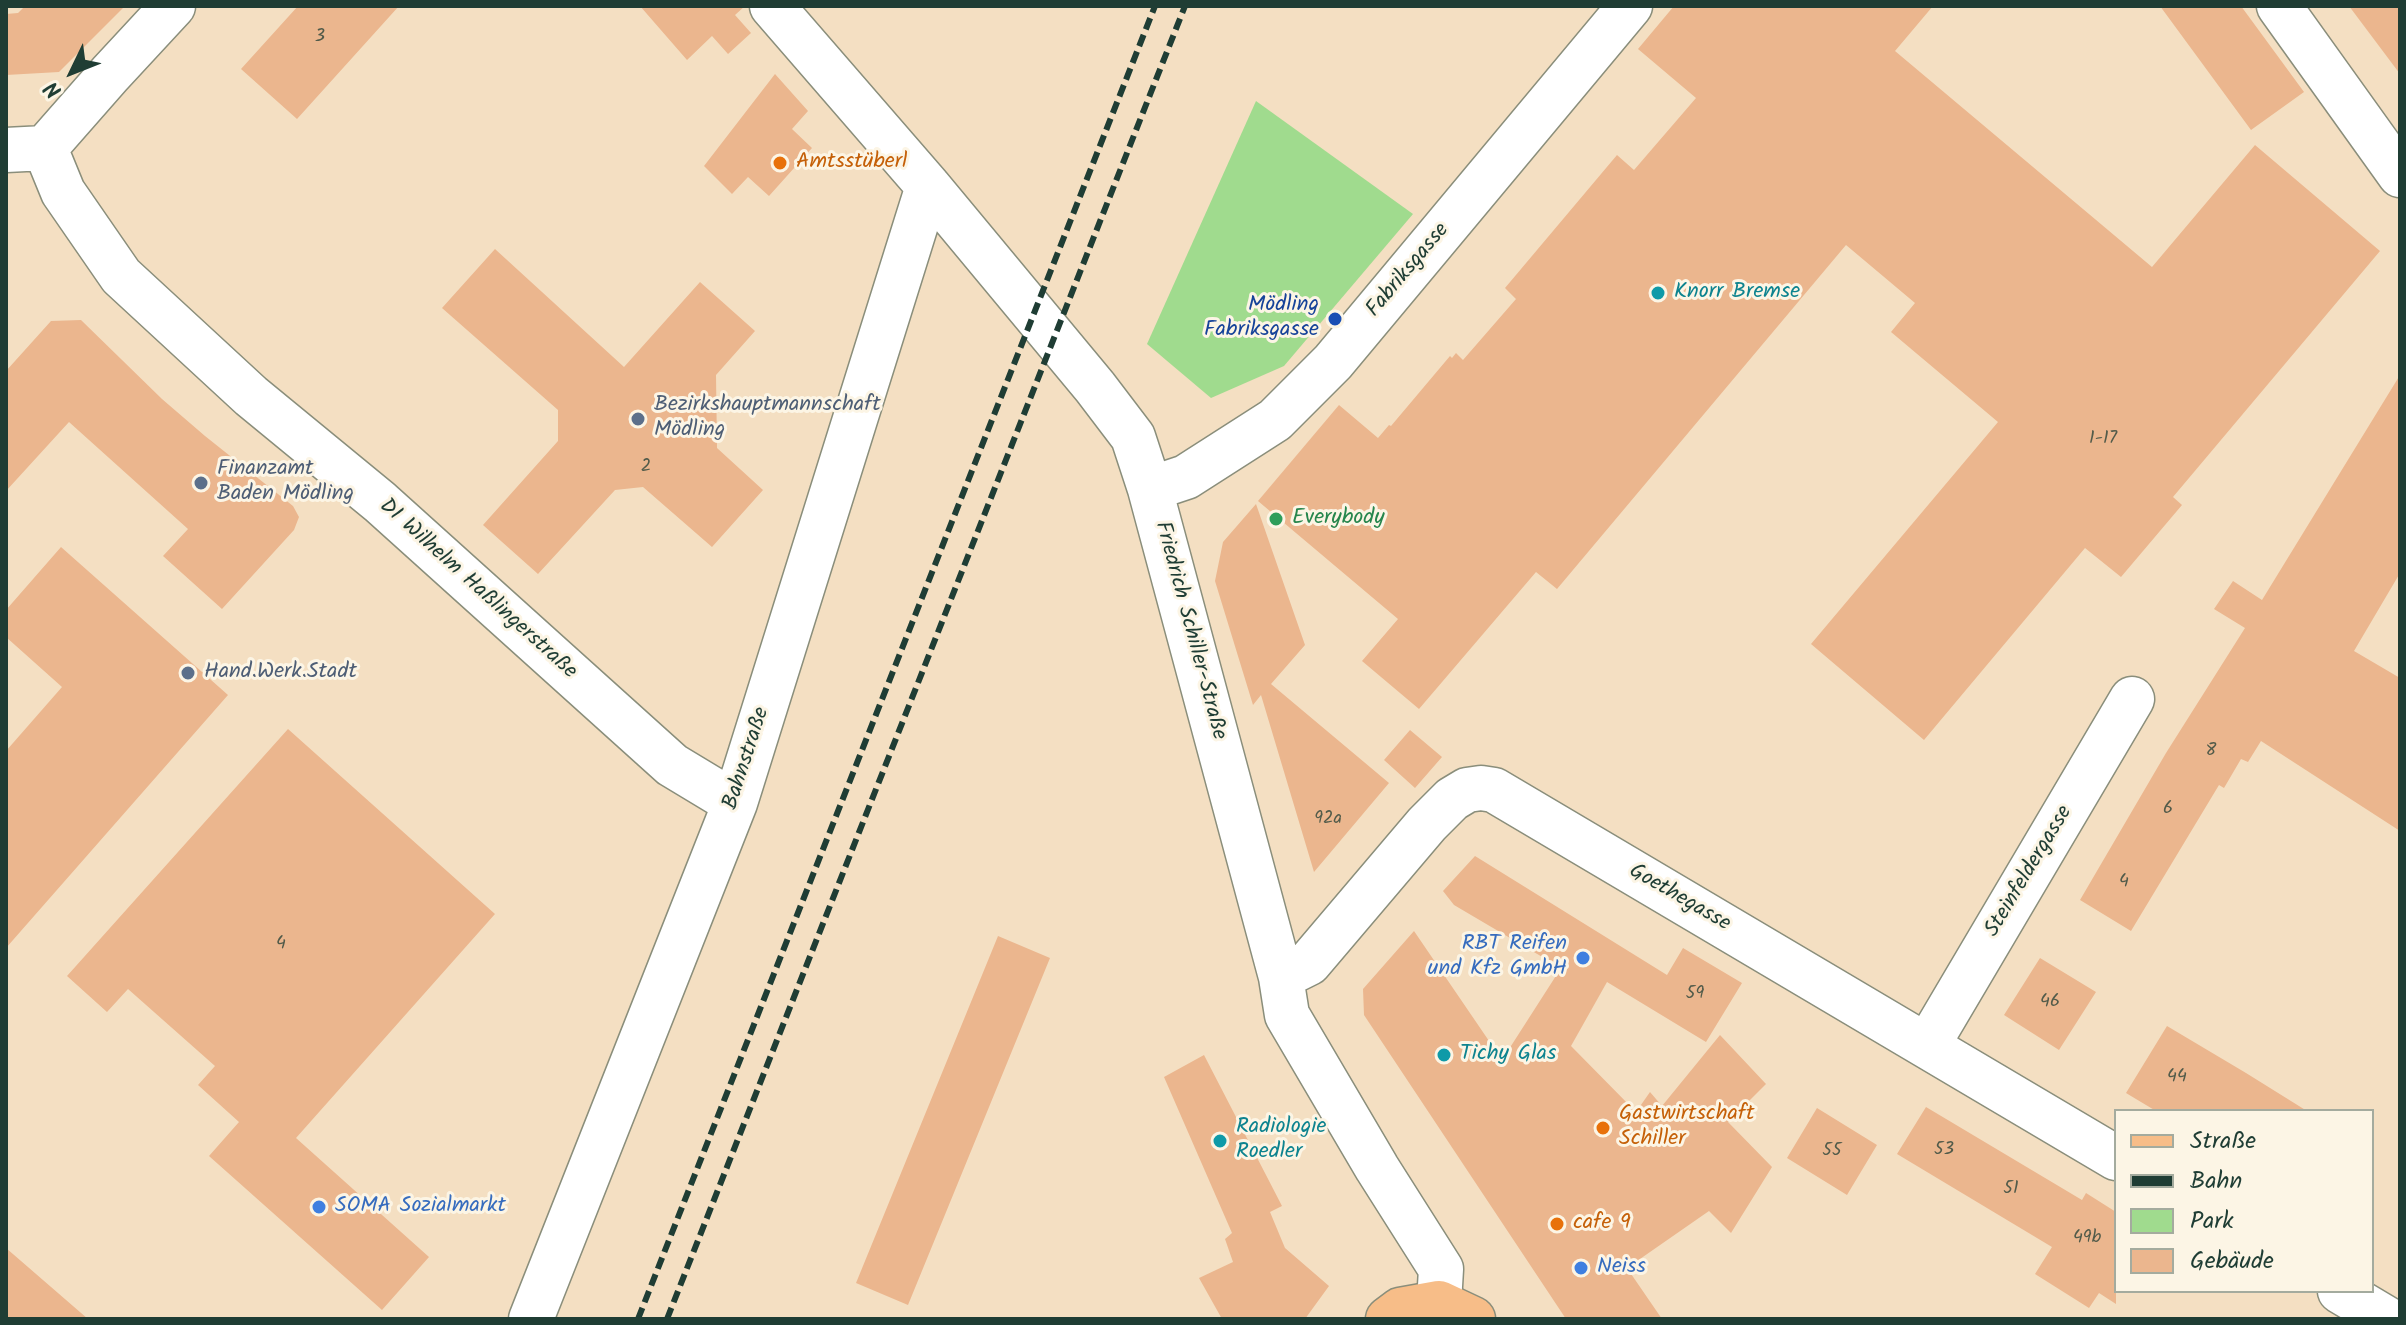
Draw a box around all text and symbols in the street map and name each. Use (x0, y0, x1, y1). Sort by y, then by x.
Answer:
house number: 3 (315, 27, 325, 49)
north arrow (32, 32, 112, 112)
text: N (37, 72, 72, 106)
place label: Amtsstüberl (796, 150, 907, 176)
marker: Amtsstüberl (771, 154, 789, 172)
street label: Fabriksgasse (1362, 218, 1456, 324)
place label: Knorr Bremse (1674, 280, 1800, 306)
marker: Knorr Bremse (1649, 284, 1667, 302)
place label: Mödling Fabriksgasse (1204, 293, 1319, 344)
marker: Mödling Fabriksgasse (1326, 310, 1344, 328)
place label: Bezirkshauptmannschaft Mödling (654, 393, 881, 444)
marker: Bezirkshauptmannschaft Mödling (629, 410, 647, 428)
house number: 1-17 (2089, 429, 2117, 451)
place label: Finanzamt Baden Mödling (217, 457, 354, 508)
house number: 2 (641, 457, 651, 479)
marker: Finanzamt Baden Mödling (192, 474, 210, 492)
street label: DI Wilhelm Haßlingerstraße (373, 494, 581, 686)
place label: Everybody (1292, 506, 1384, 532)
marker: Everybody (1267, 510, 1285, 528)
street label: Friedrich Schiller-Straße (1147, 519, 1231, 743)
place label: Hand.Werk.Stadt (204, 660, 357, 686)
marker: Hand.Werk.Stadt (179, 664, 197, 682)
street label: Bahnstraße (719, 704, 777, 814)
house number: 8 (2206, 741, 2216, 763)
house number: 6 (2163, 799, 2173, 821)
street label: Steinfeldergasse (1981, 802, 2079, 942)
house number: 92a (1314, 809, 1342, 831)
street label: Goethegasse (1624, 859, 1734, 939)
house number: 4 (2119, 872, 2129, 894)
place label: RBT Reifen und Kfz GmbH (1428, 932, 1567, 984)
house number: 4 (276, 934, 286, 956)
marker: RBT Reifen und Kfz GmbH (1574, 949, 1592, 967)
house number: 59 (1686, 984, 1704, 1006)
house number: 46 (2040, 992, 2060, 1014)
place label: Tichy Glas (1460, 1042, 1556, 1068)
marker: Tichy Glas (1435, 1046, 1453, 1064)
house number: 44 (2167, 1067, 2187, 1089)
place label: Gastwirtschaft Schiller (1619, 1102, 1755, 1154)
legend (2114, 1109, 2374, 1293)
place label: Radiologie Roedler (1236, 1115, 1326, 1166)
marker: Gastwirtschaft Schiller (1594, 1119, 1612, 1137)
text: Straße (2190, 1122, 2256, 1161)
marker: Radiologie Roedler (1211, 1132, 1229, 1150)
house number: 53 (1934, 1140, 1954, 1162)
house number: 55 (1822, 1141, 1842, 1163)
text: Bahn (2190, 1162, 2242, 1201)
house number: 51 (2003, 1179, 2019, 1201)
place label: SOMA Sozialmarkt (335, 1194, 506, 1220)
marker: SOMA Sozialmarkt (310, 1198, 328, 1216)
text: Park (2190, 1202, 2234, 1241)
place label: cafe 9 (1573, 1211, 1631, 1237)
marker: cafe 9 (1548, 1215, 1566, 1233)
house number: 49b (2073, 1228, 2101, 1250)
text: Gebäude (2190, 1242, 2274, 1281)
place label: Neiss (1597, 1255, 1646, 1281)
marker: Neiss (1572, 1259, 1590, 1277)

